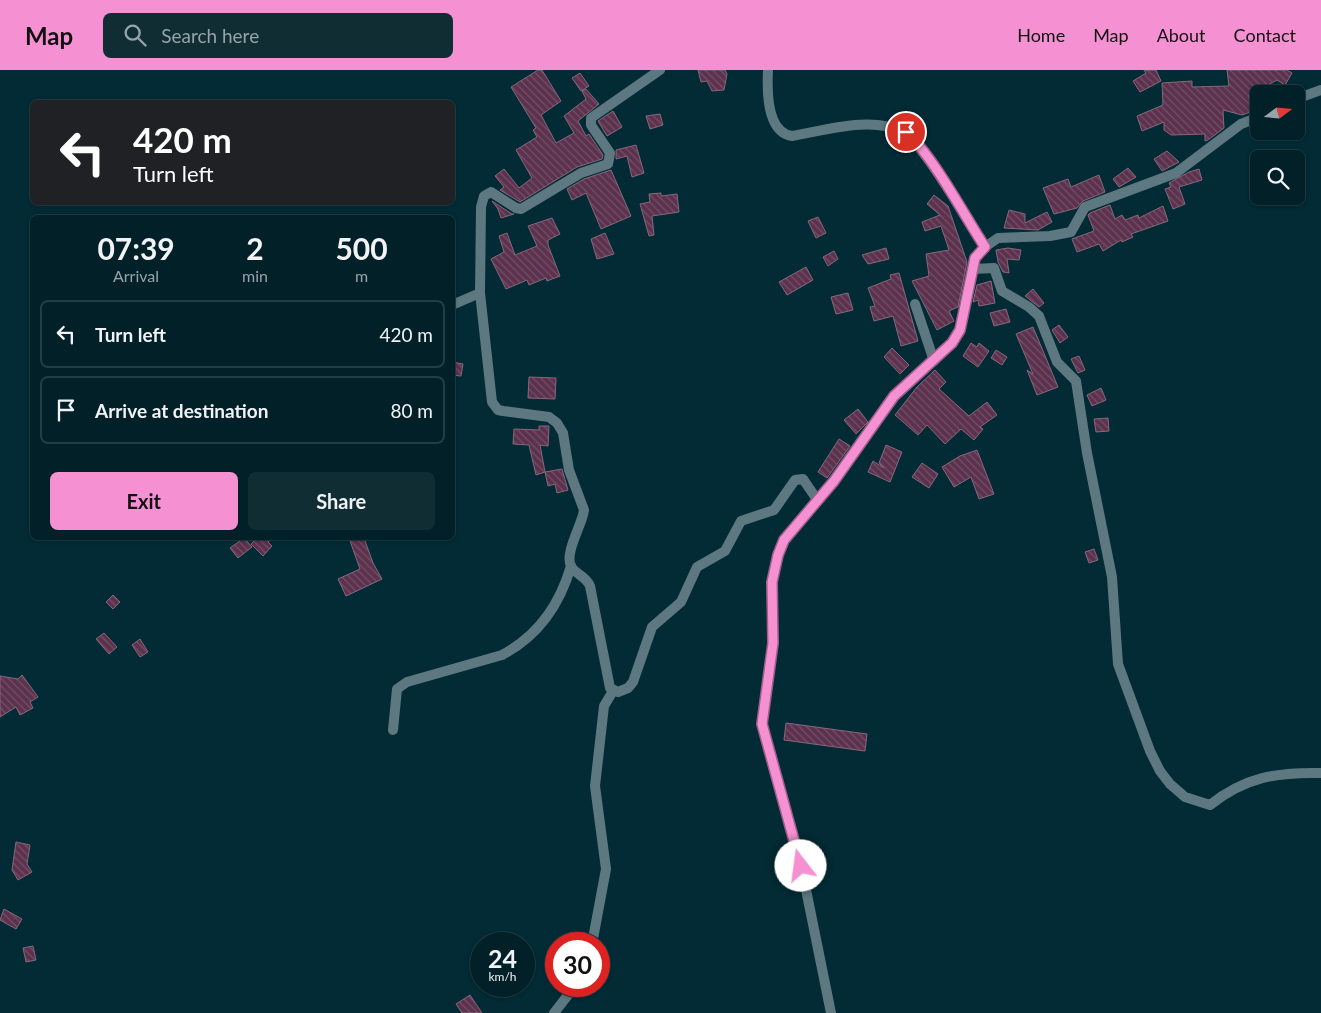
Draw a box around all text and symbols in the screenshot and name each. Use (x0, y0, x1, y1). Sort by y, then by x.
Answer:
search box (103, 13, 453, 58)
text: Map (25, 21, 73, 50)
icon: search (121, 21, 149, 49)
text: Search here (161, 24, 259, 47)
text: Home (1017, 24, 1065, 46)
text: Map (1093, 24, 1129, 46)
text: About (1157, 24, 1206, 46)
text: Contact (1234, 24, 1296, 46)
north arrow (1250, 85, 1305, 140)
map controls (1250, 85, 1305, 205)
pin (885, 111, 927, 153)
text: 420 m (133, 118, 232, 160)
icon: arrive (892, 118, 920, 146)
icon: left (50, 120, 115, 185)
button: search (1250, 150, 1305, 205)
text: Turn left (133, 160, 214, 187)
text: 07:39 (97, 230, 175, 266)
text: 2 (246, 230, 264, 266)
text: 500 (335, 230, 388, 266)
text: Arrival (113, 266, 159, 285)
text: min (242, 266, 268, 285)
text: m (355, 266, 368, 285)
icon: left (52, 320, 80, 348)
text: Turn left (95, 323, 166, 346)
text: 420 m (379, 323, 433, 346)
icon: arrive (52, 396, 80, 424)
text: Arrive at destination (95, 399, 268, 422)
text: 80 m (390, 399, 433, 422)
button: Exit (50, 472, 238, 530)
button: Share (248, 472, 435, 530)
position arrow (774, 839, 826, 891)
speed limit sign: 30 (545, 932, 610, 997)
text: 24 (488, 943, 517, 973)
text: km/h (488, 969, 517, 984)

